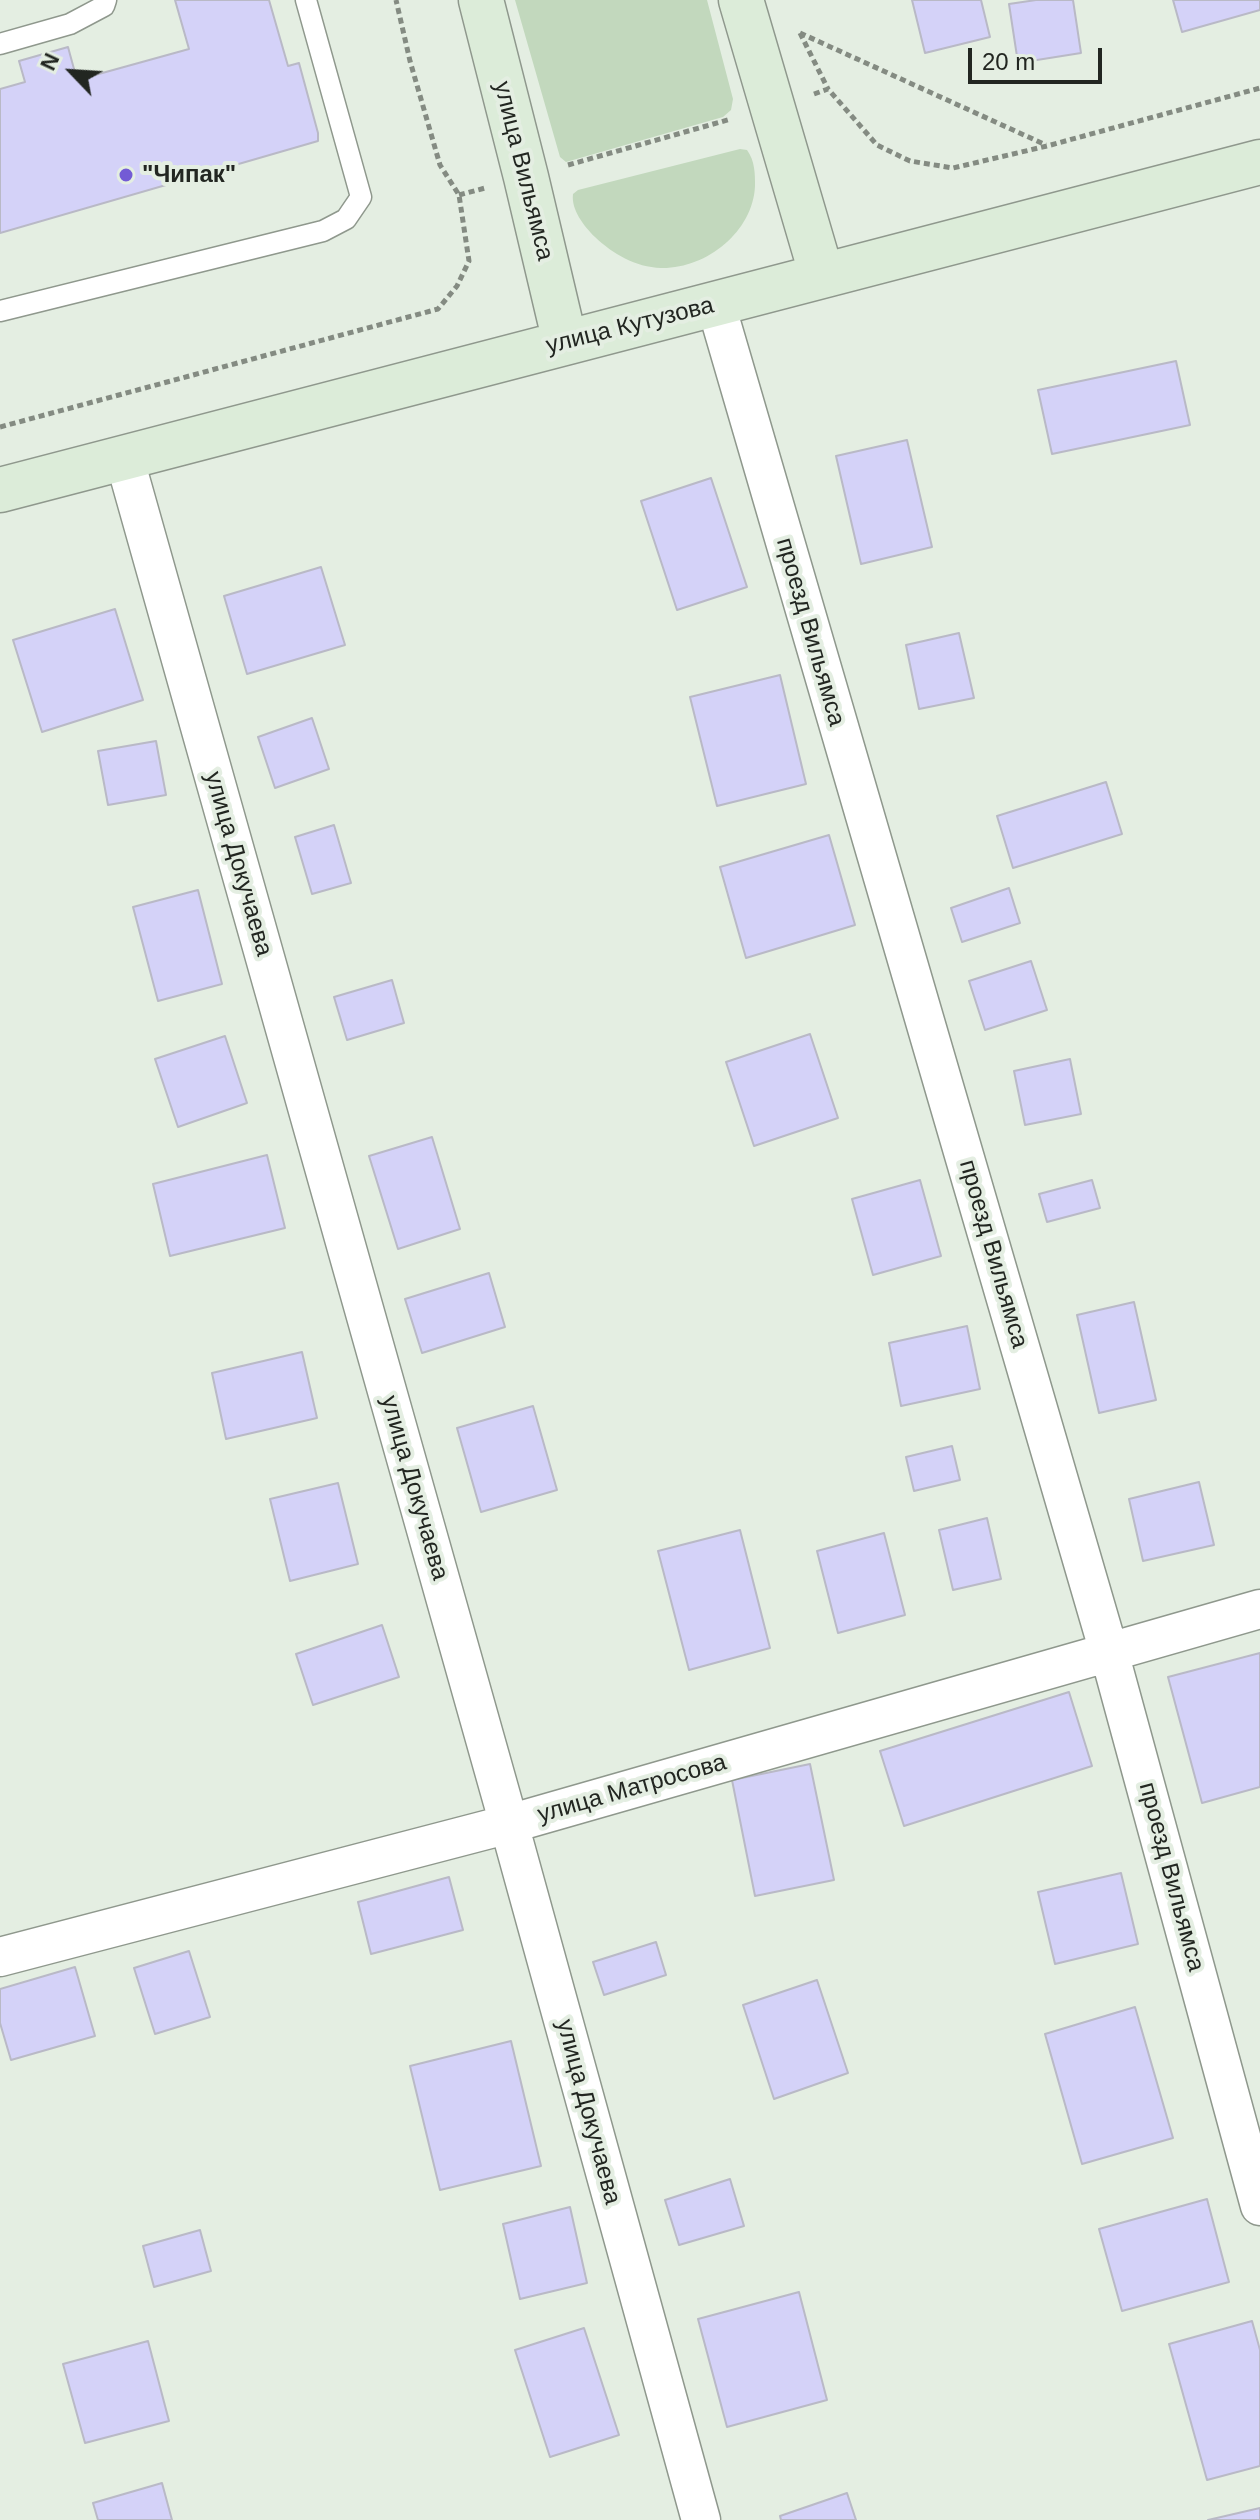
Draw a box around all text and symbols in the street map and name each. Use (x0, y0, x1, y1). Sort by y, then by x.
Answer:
north arrow (32, 32, 112, 112)
scale bar (972, 32, 1106, 82)
text: 20 m (982, 48, 1035, 75)
text: N (35, 49, 64, 74)
street label: улица Вильямса (487, 79, 559, 263)
place label: "Чипак" (142, 161, 236, 189)
marker: "Чипак" (117, 166, 135, 184)
street label: улица Кутузова (543, 291, 717, 361)
street label: проезд Вильямса (769, 535, 851, 729)
street label: улица Докучаева (198, 769, 278, 959)
street label: проезд Вильямса (952, 1157, 1034, 1351)
street label: улица Докучаева (374, 1393, 454, 1583)
street label: улица Матросова (534, 1748, 730, 1830)
street label: проезд Вильямса (1132, 1779, 1210, 1975)
street label: улица Докучаева (549, 2016, 627, 2208)

